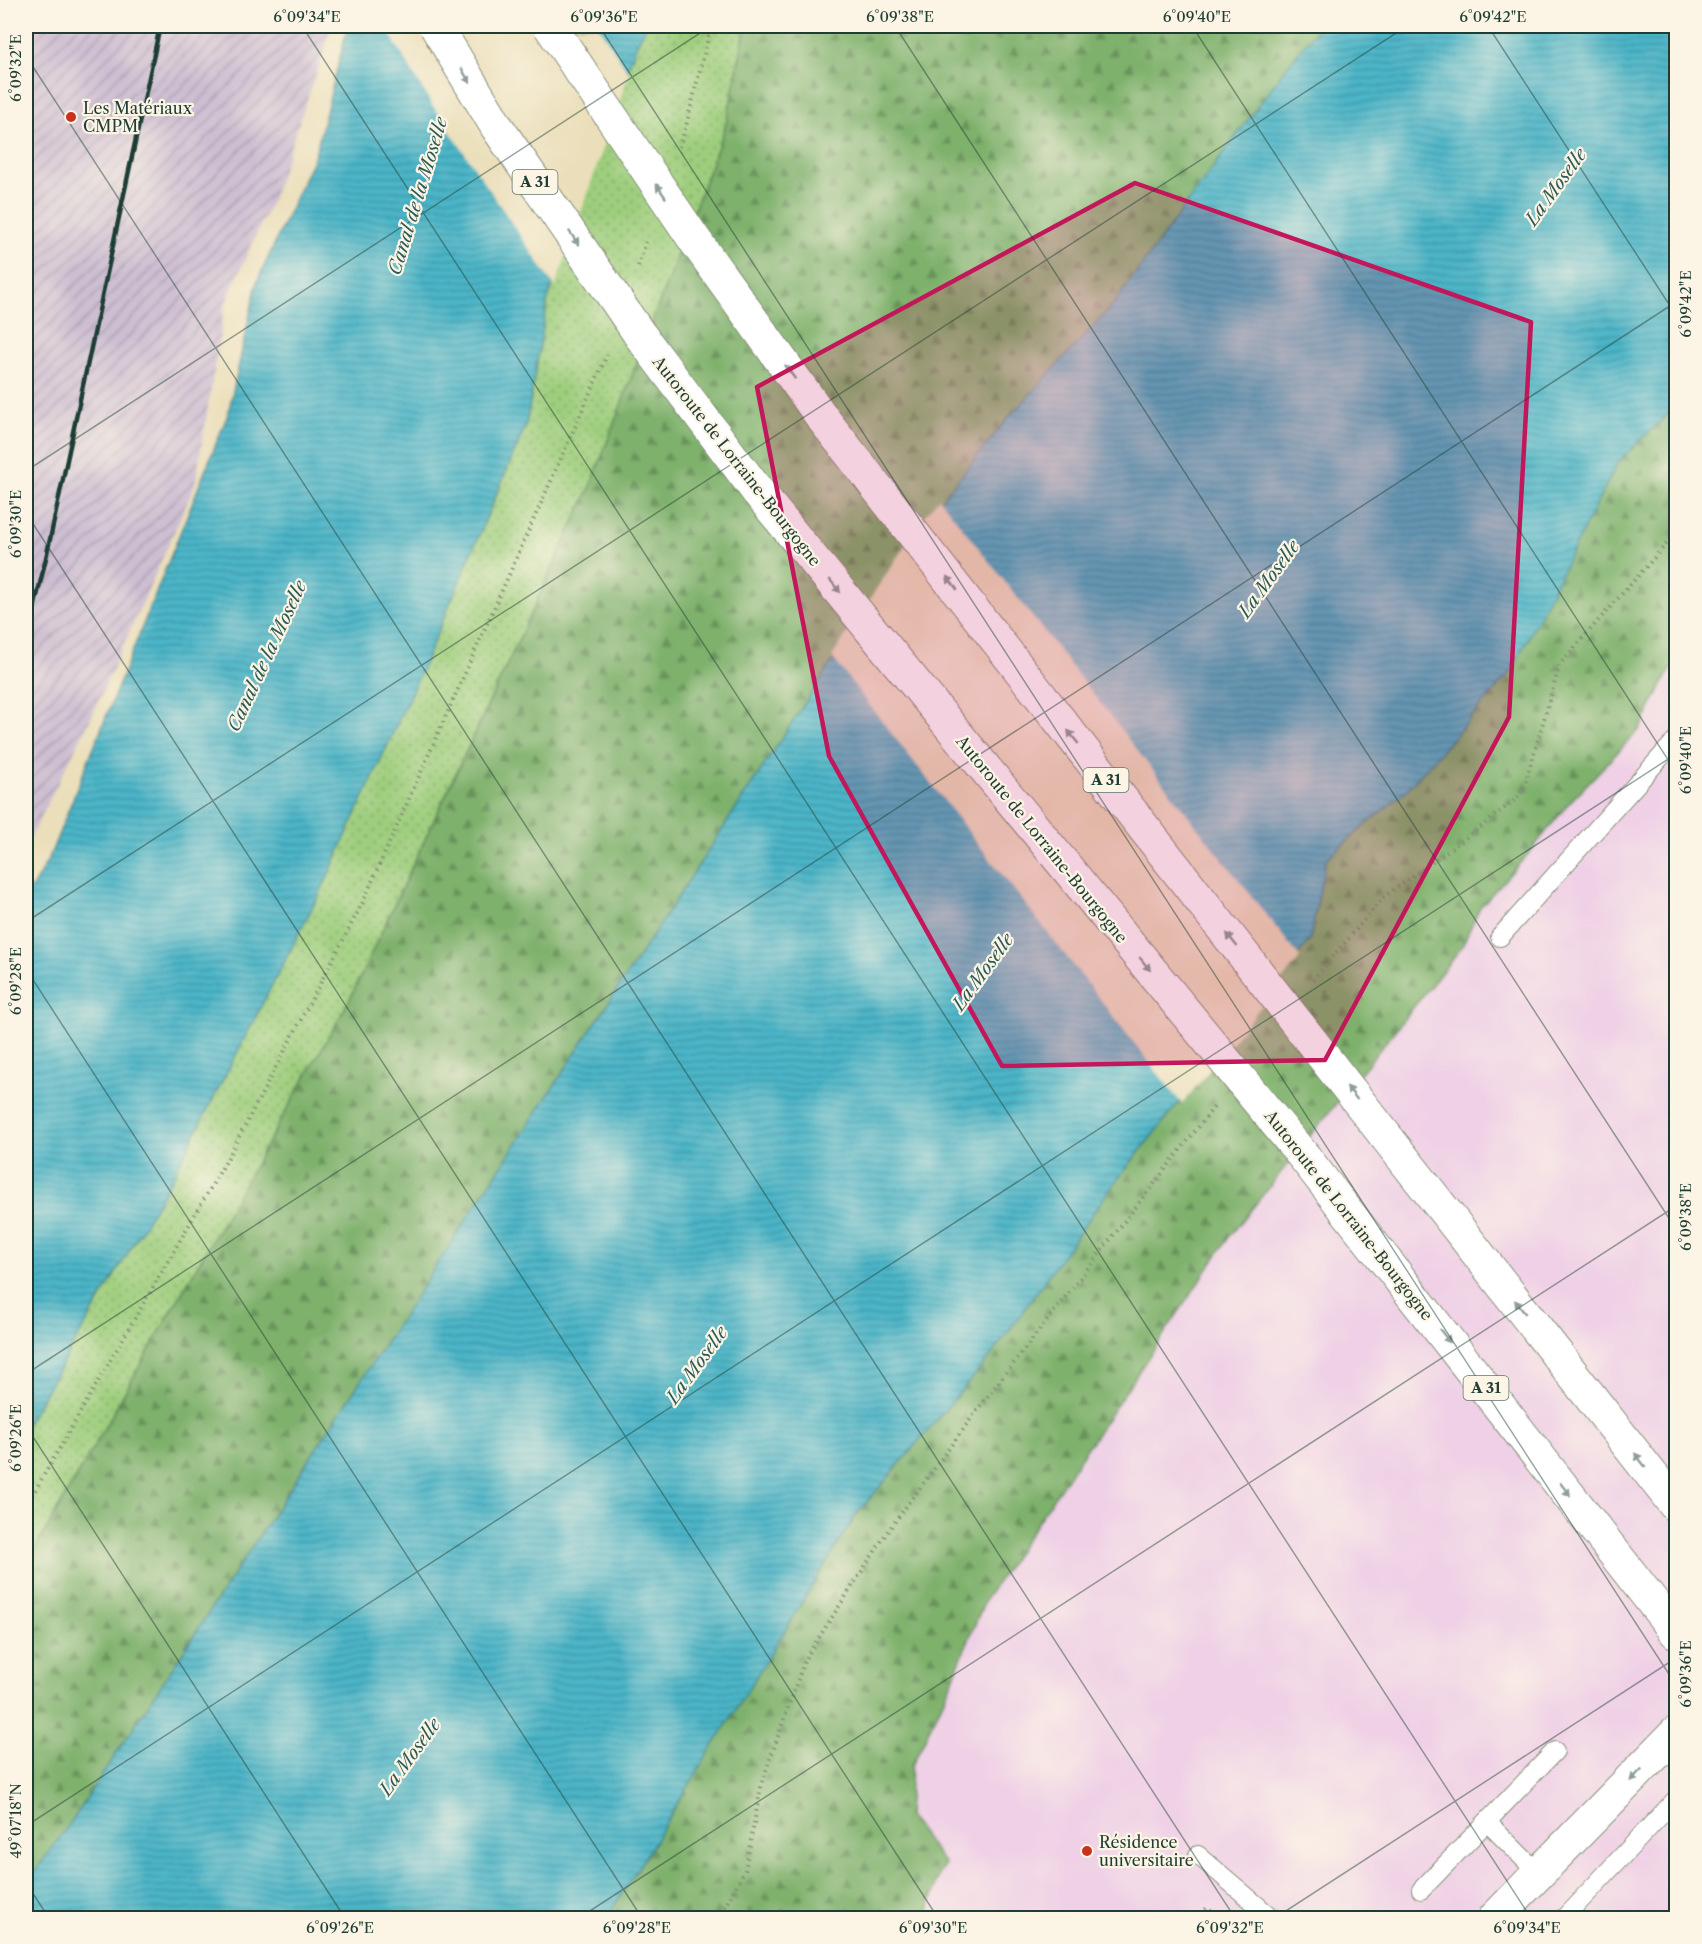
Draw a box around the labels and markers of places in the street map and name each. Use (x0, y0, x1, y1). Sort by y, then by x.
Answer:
place label: Les Matériaux CMPM (83, 98, 193, 136)
marker: Les Matériaux CMPM (64, 110, 78, 124)
place label: Résidence universitaire (1099, 1832, 1194, 1870)
marker: Résidence universitaire (1080, 1844, 1094, 1858)

